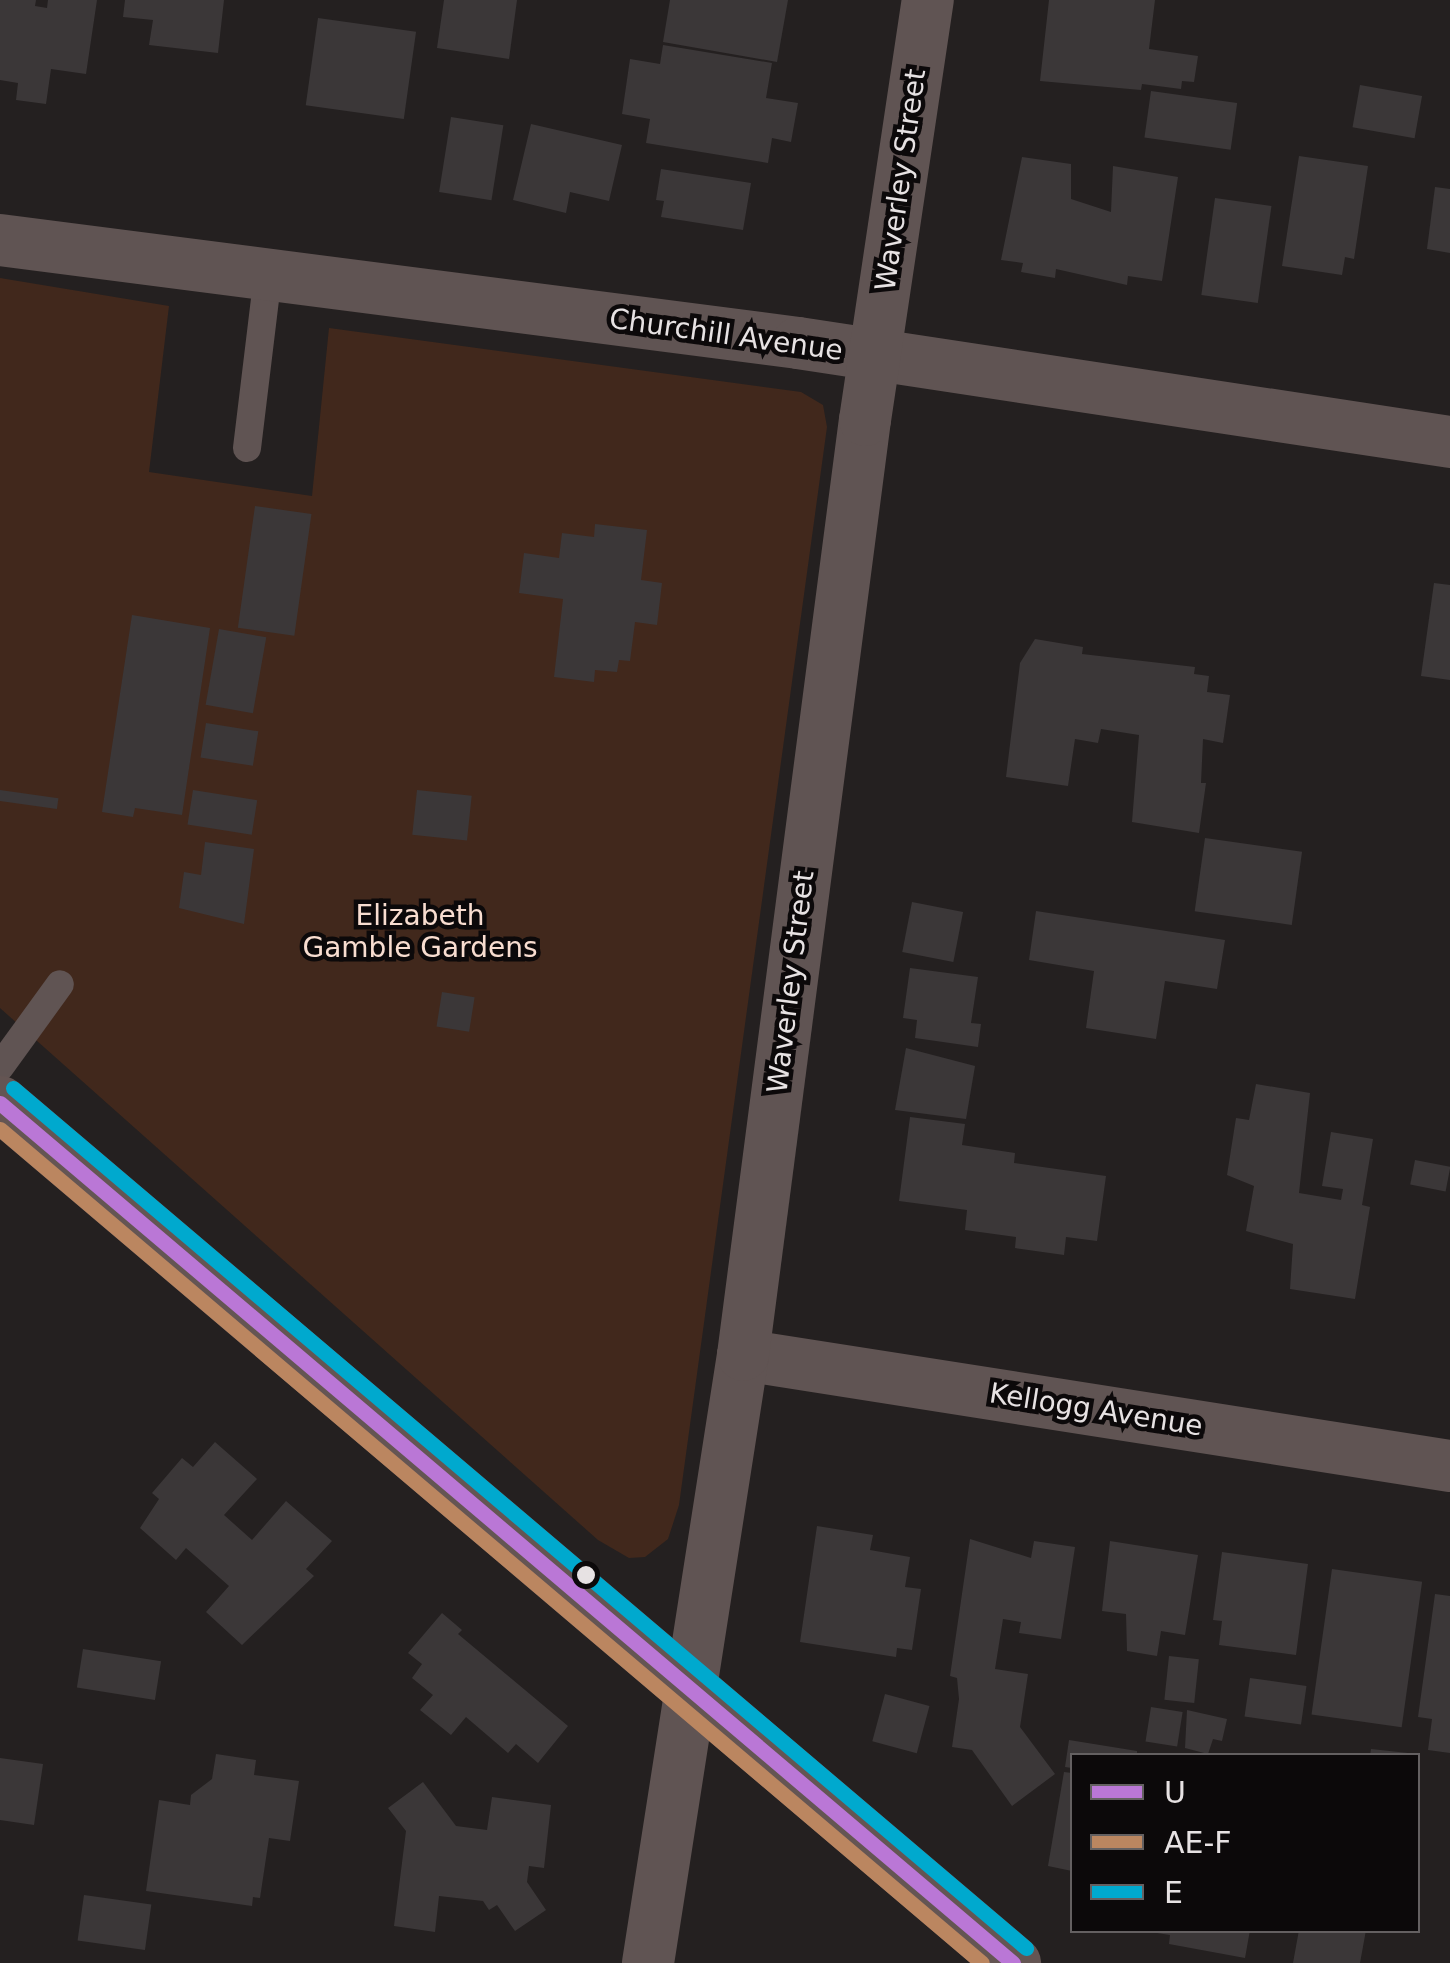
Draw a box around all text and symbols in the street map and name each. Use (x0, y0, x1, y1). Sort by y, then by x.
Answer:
street label: Waverley Street (869, 67, 933, 293)
street label: Churchill Avenue (607, 302, 845, 368)
street label: Waverley Street (761, 869, 821, 1095)
park label: Elizabeth Gamble Gardens (302, 899, 538, 965)
street label: Kellogg Avenue (987, 1377, 1205, 1443)
unlabelled marker (576, 1565, 596, 1585)
legend (1070, 1753, 1420, 1933)
text: U (1164, 1775, 1186, 1810)
text: AE-F (1164, 1825, 1232, 1860)
text: E (1164, 1875, 1183, 1910)

